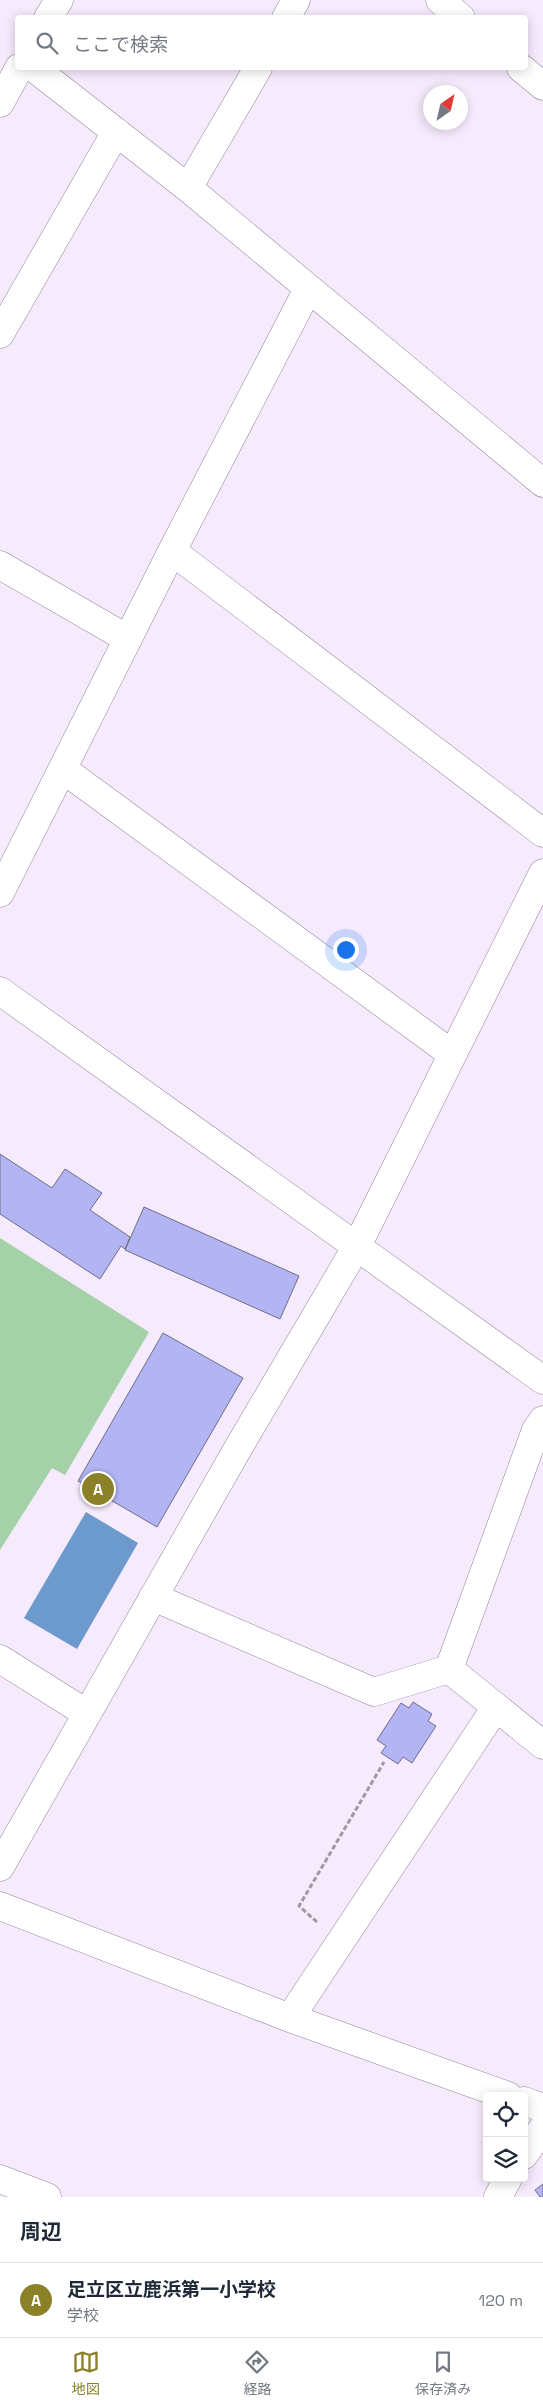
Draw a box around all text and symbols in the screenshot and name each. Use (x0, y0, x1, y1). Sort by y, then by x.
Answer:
search box (15, 15, 528, 70)
icon: search (33, 29, 61, 57)
text: ここで検索 (73, 32, 168, 57)
north arrow (423, 85, 468, 130)
your location (333, 937, 359, 963)
pin: A (82, 1470, 114, 1508)
map controls (483, 2092, 528, 2182)
button: locate (483, 2092, 528, 2137)
button: layers (483, 2137, 528, 2182)
text: 周辺 (20, 2218, 62, 2245)
text: 足立区立鹿浜第一小学校 (67, 2277, 276, 2302)
text: A (31, 2290, 41, 2311)
text: 120 m (479, 2290, 523, 2311)
text: 学校 (67, 2305, 99, 2326)
tab: 地図 (72, 2348, 100, 2398)
tab: 経路 (243, 2348, 271, 2398)
tab: 保存済み (415, 2348, 471, 2398)

